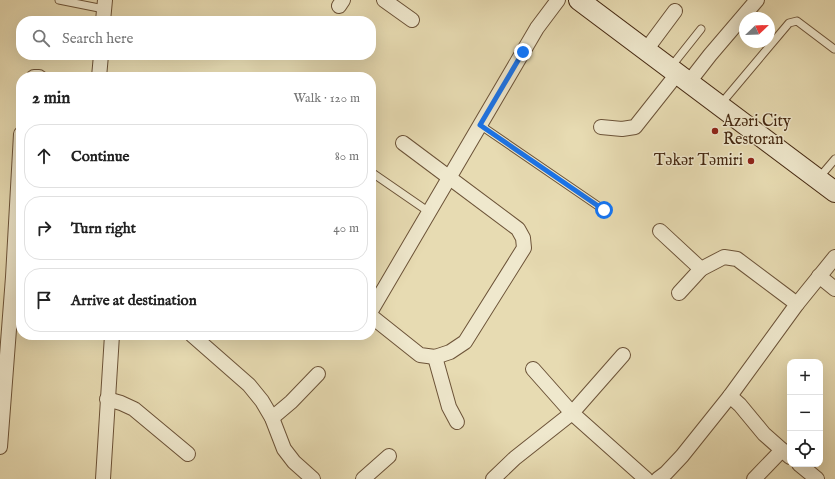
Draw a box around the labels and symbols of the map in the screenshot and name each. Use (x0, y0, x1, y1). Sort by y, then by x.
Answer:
north arrow (739, 12, 775, 48)
route end (514, 43, 532, 61)
place label: Azəri City Restoran (722, 112, 791, 150)
marker: Azəri City Restoran (710, 126, 720, 136)
place label: Təkər Təmiri (654, 151, 743, 171)
marker: Təkər Təmiri (746, 156, 756, 166)
route start (595, 201, 613, 219)

